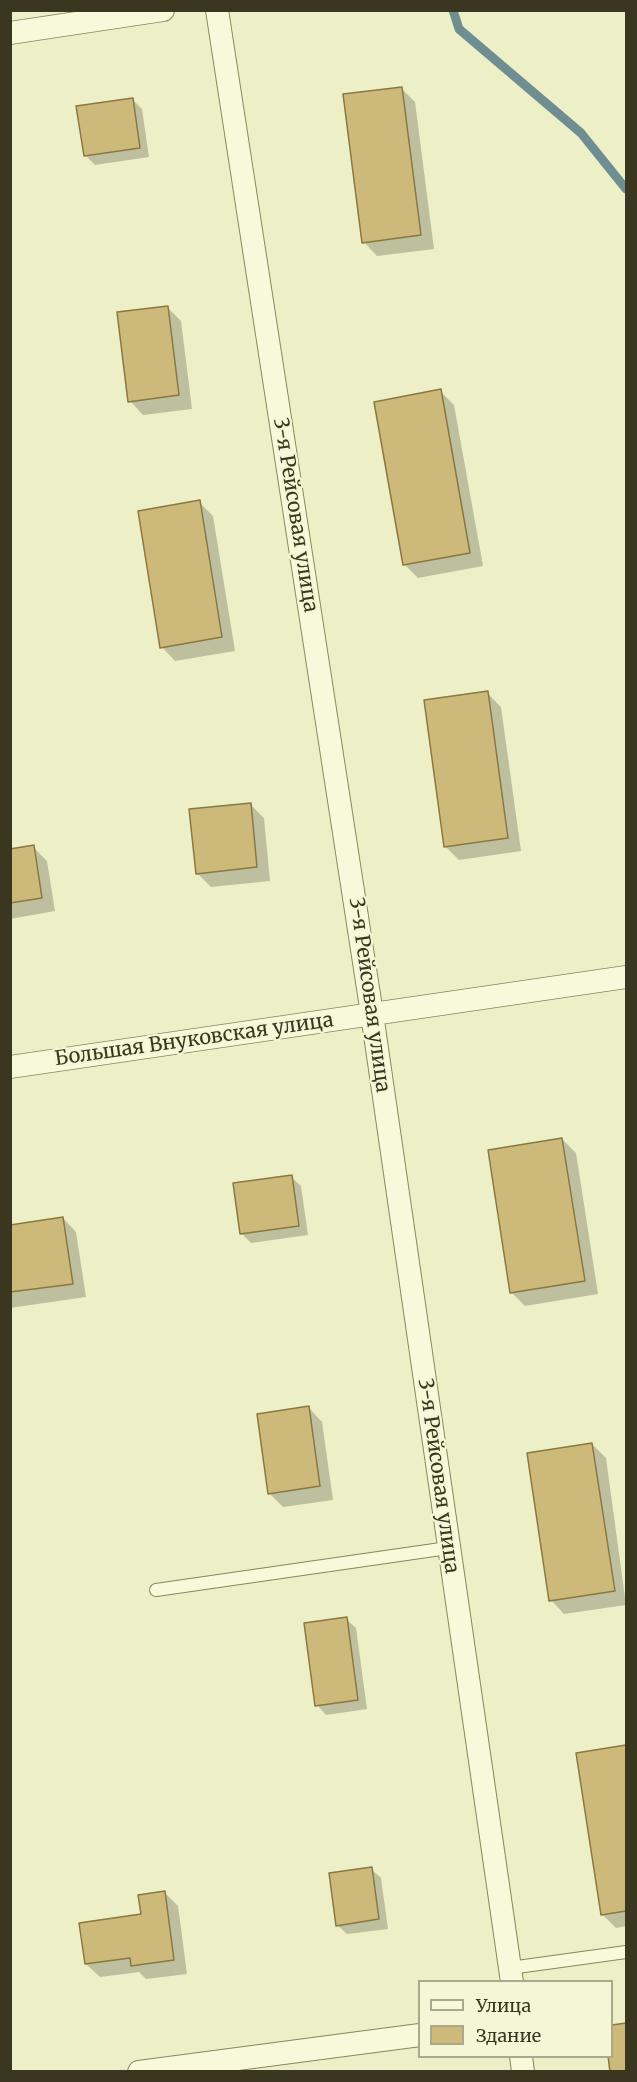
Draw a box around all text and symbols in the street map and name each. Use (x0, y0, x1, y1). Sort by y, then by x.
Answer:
street label: 3-я Рейсовая улица (268, 416, 322, 614)
street label: 3-я Рейсовая улица (343, 896, 395, 1094)
street label: Большая Внуковская улица (53, 1009, 335, 1071)
street label: 3-я Рейсовая улица (412, 1377, 464, 1575)
legend (418, 1980, 613, 2058)
text: Улица (476, 1994, 531, 2017)
text: Здание (476, 2024, 541, 2047)

